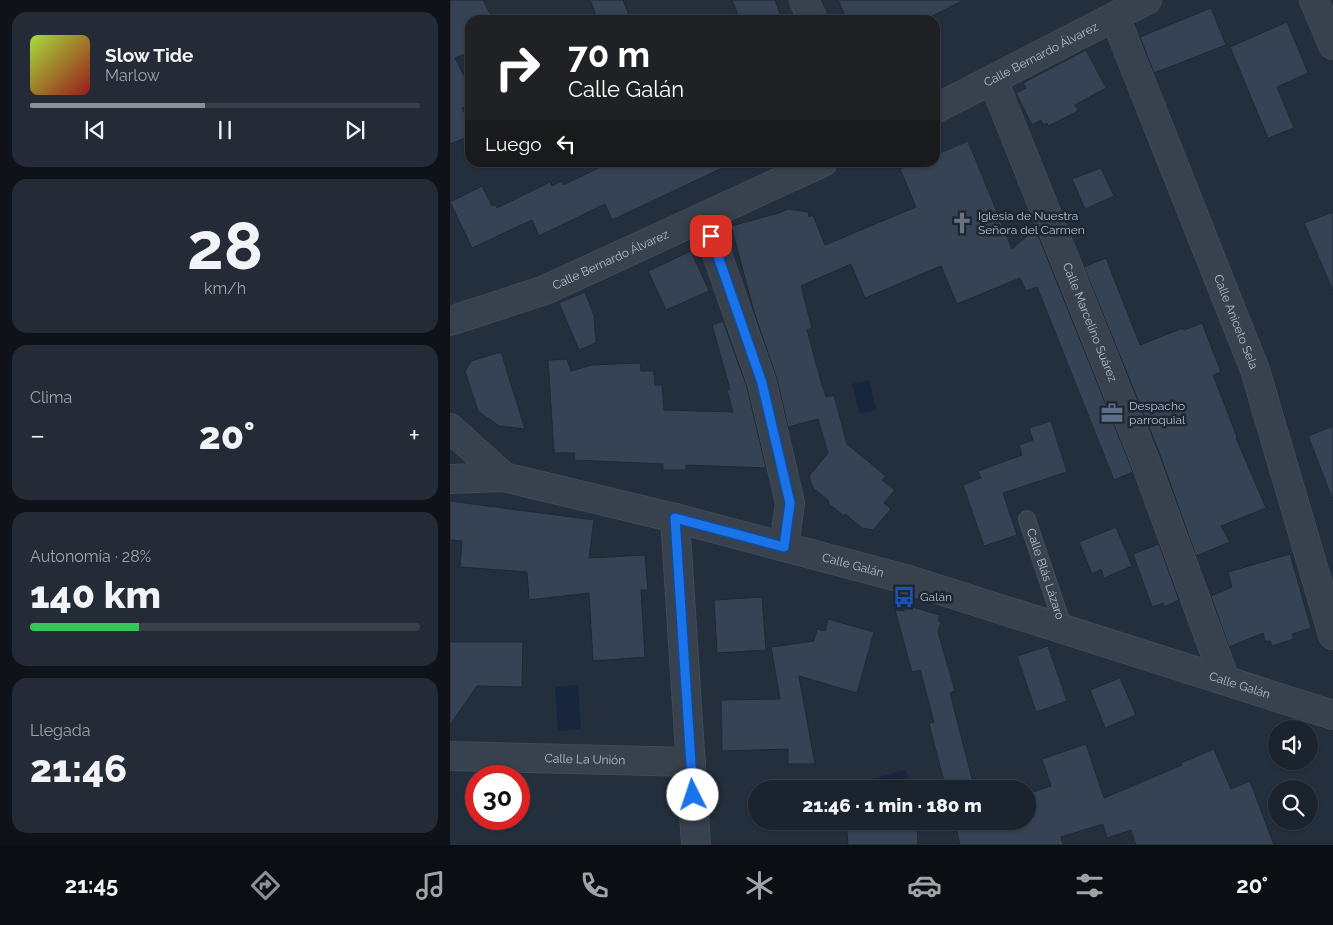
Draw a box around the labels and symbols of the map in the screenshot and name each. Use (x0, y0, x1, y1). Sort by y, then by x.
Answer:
street label: Calle Bernardo Álvarez (981, 19, 1100, 90)
place label: Iglesia de Nuestra Señora del Carmen (978, 209, 1085, 237)
church icon: Iglesia de Nuestra Señora del Carmen (949, 210, 975, 236)
pin (690, 215, 732, 257)
street label: Calle Bernardo Álvarez (550, 227, 671, 293)
street label: Calle Marcelino Suárez (1060, 261, 1120, 384)
street label: Calle Aniceto Sela (1211, 273, 1261, 371)
place label: Despacho parroquial (1129, 399, 1186, 427)
office icon: Despacho parroquial (1099, 400, 1125, 426)
street label: Calle Blás Lázaro (1024, 527, 1067, 621)
street label: Calle Galán (821, 550, 885, 580)
bus stop icon: Galán (891, 584, 917, 610)
place label: Galán (920, 590, 952, 604)
street label: Calle Galán (1207, 669, 1272, 702)
street label: Calle La Unión (544, 751, 626, 767)
speed limit sign: 30 (465, 765, 530, 830)
position arrow (666, 768, 718, 820)

